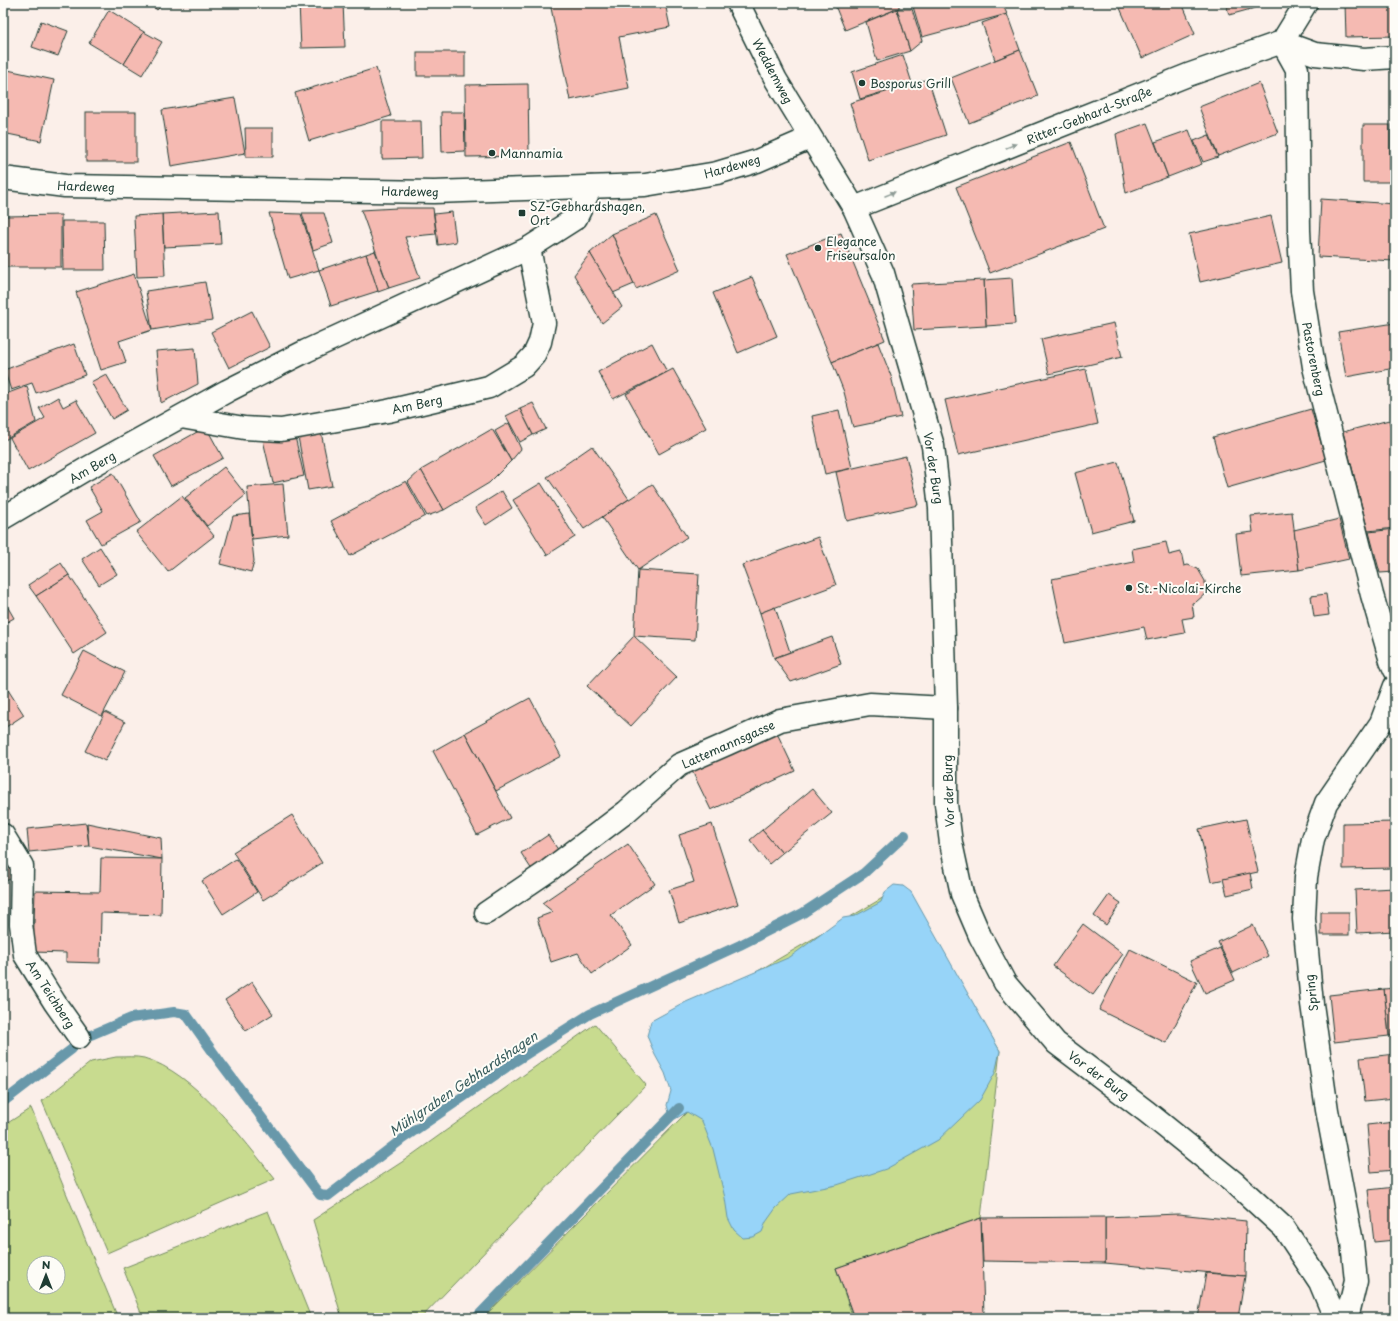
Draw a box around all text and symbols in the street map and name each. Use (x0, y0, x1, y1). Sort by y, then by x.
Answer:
street label: Weddemweg (748, 35, 798, 107)
place label: Bosporus Grill (870, 74, 951, 92)
marker: Bosporus Grill (857, 78, 867, 88)
street label: Ritter-Gebhard-Straße (1024, 82, 1154, 148)
one-way arrow (1006, 143, 1017, 149)
place label: Mannamia (500, 144, 564, 162)
marker: Mannamia (487, 148, 497, 158)
street label: Hardeweg (702, 149, 762, 183)
street label: Hardeweg (57, 176, 115, 196)
street label: Hardeweg (381, 181, 439, 201)
one-way arrow (885, 191, 897, 197)
place label: SZ-Gebhardshagen, Ort (530, 197, 645, 229)
marker: SZ-Gebhardshagen, Ort (517, 208, 527, 218)
place label: Elegance Friseursalon (826, 232, 896, 264)
marker: Elegance Friseursalon (813, 243, 823, 253)
street label: Pastorenberg (1298, 320, 1330, 398)
street label: Am Berg (390, 390, 444, 418)
street label: Vor der Burg (919, 431, 949, 505)
street label: Am Berg (65, 446, 119, 488)
place label: St.-Nicolai-Kirche (1137, 579, 1241, 597)
marker: St.-Nicolai-Kirche (1124, 583, 1134, 593)
street label: Lattemannsgasse (679, 715, 777, 773)
street label: Vor der Burg (938, 754, 958, 827)
street label: Am Teichberg (22, 956, 80, 1032)
street label: Spring (1300, 973, 1322, 1013)
water label: Mühlgraben Gebhardshagen (385, 1025, 542, 1140)
street label: Vor der Burg (1065, 1046, 1133, 1104)
north arrow (26, 1255, 66, 1295)
text: N (42, 1256, 51, 1273)

